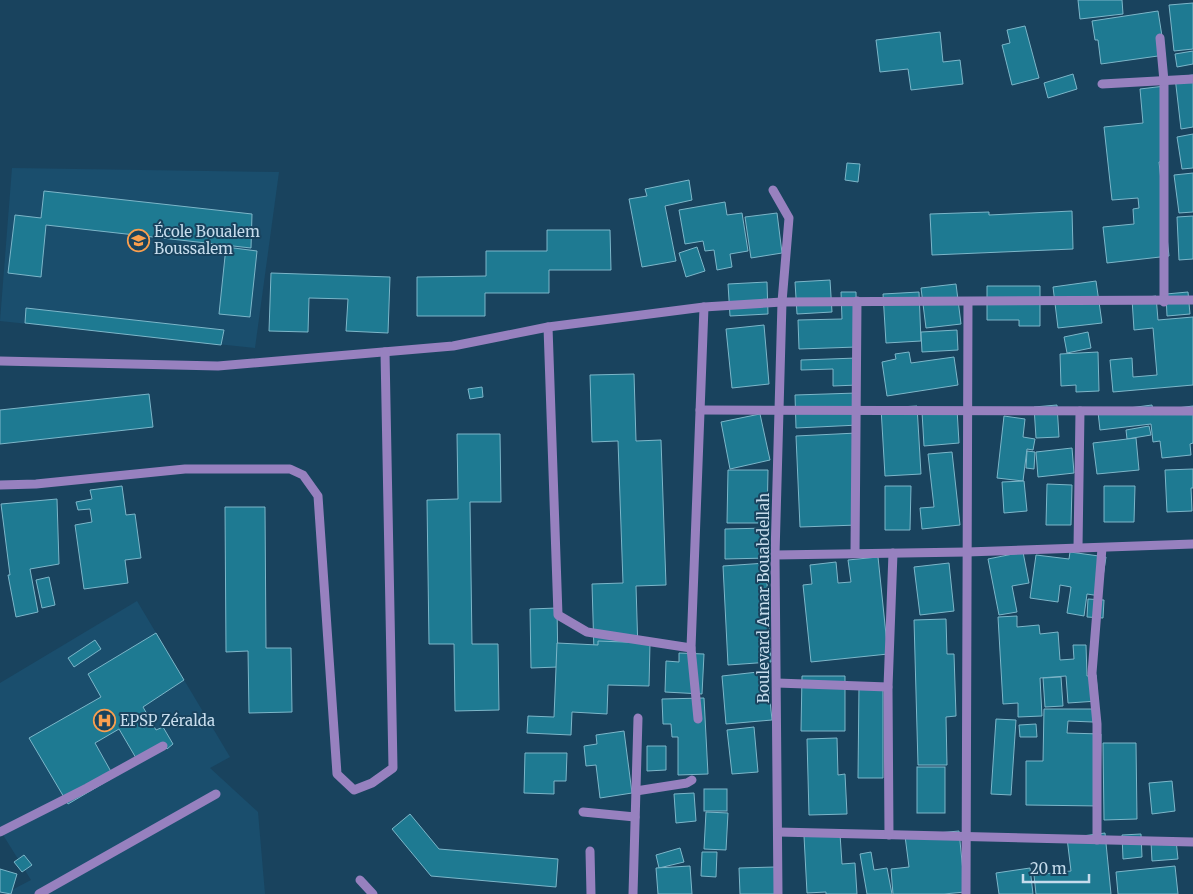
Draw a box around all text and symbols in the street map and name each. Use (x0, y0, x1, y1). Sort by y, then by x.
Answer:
place label: École Boualem Boussalem (154, 221, 260, 258)
school or university icon: École Boualem Boussalem (126, 228, 150, 252)
street label: Boulevard Amar Bouabdellah (754, 493, 773, 703)
hospital icon: EPSP Zéralda (92, 708, 116, 732)
place label: EPSP Zéralda (120, 711, 215, 730)
scale bar (1023, 852, 1089, 884)
text: 20 m (1030, 859, 1067, 878)

